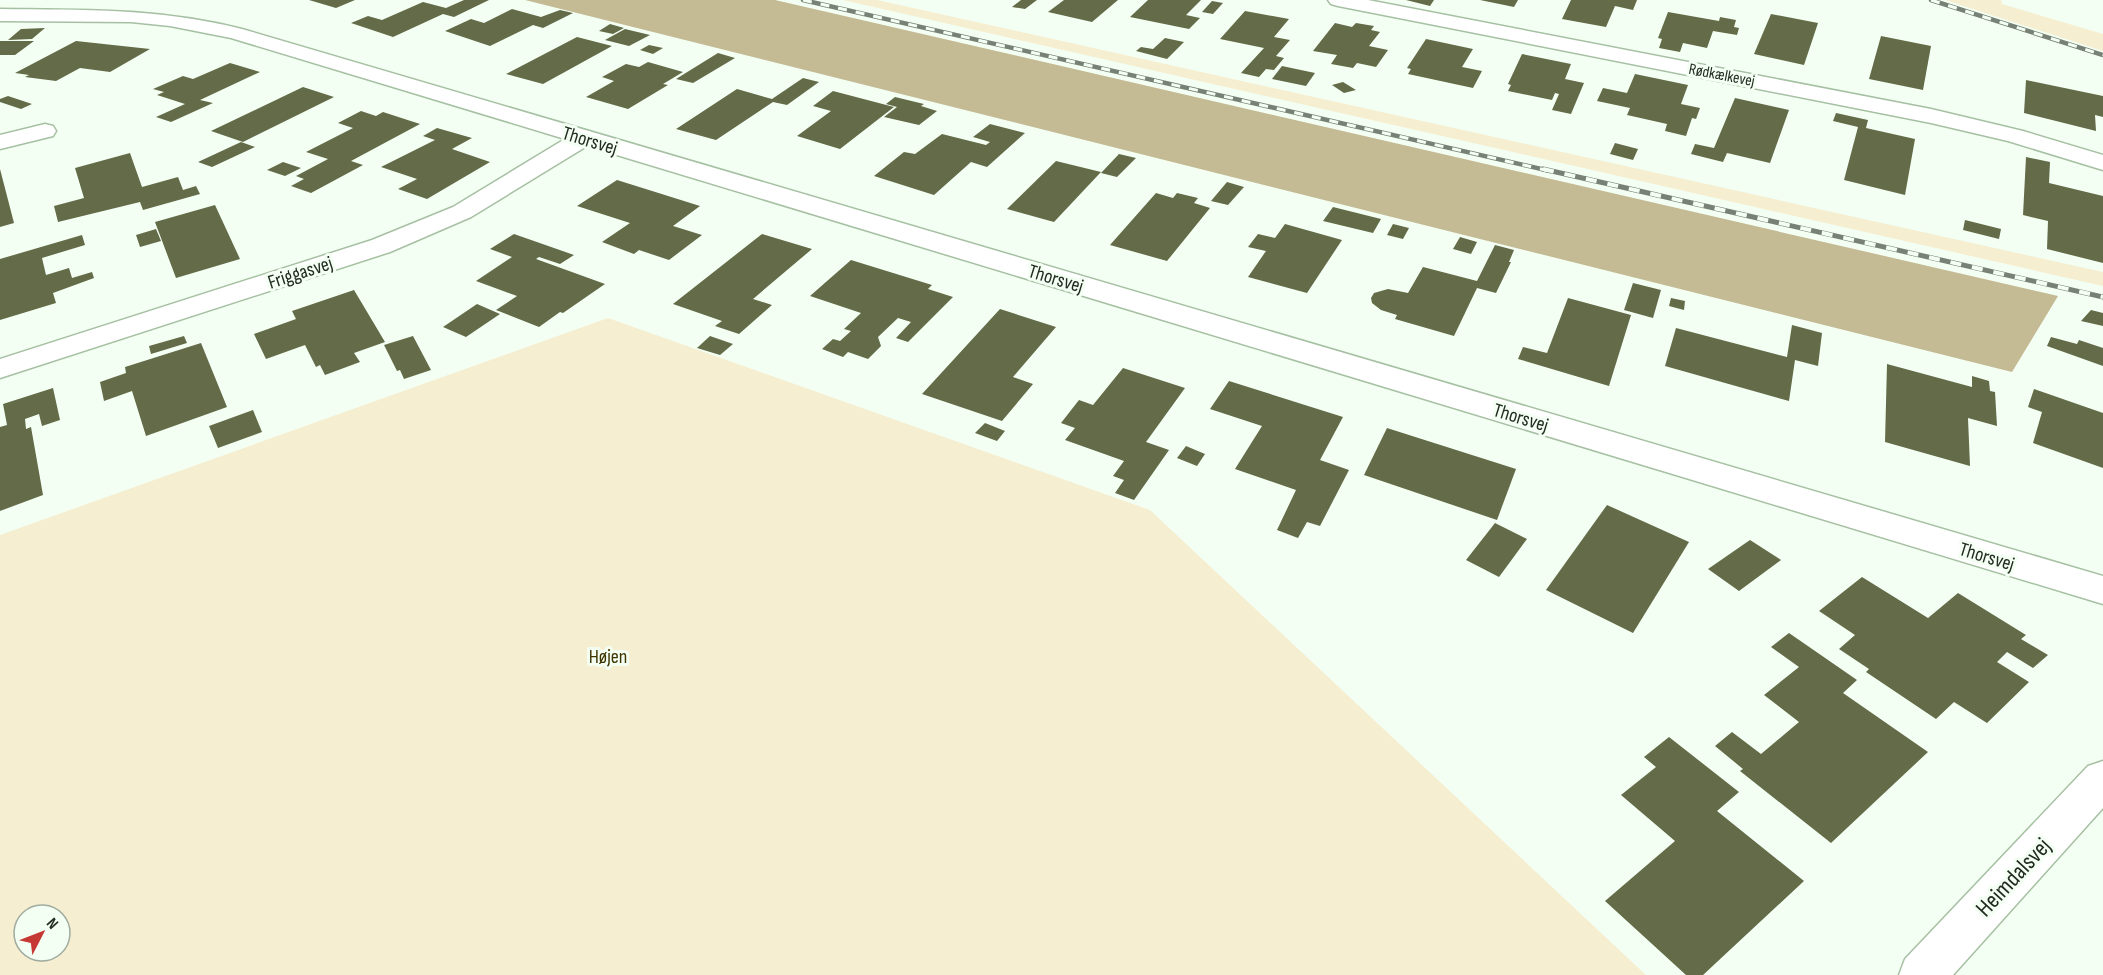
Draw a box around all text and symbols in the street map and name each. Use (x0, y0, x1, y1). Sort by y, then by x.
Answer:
street label: Rødkælkevej (1687, 60, 1756, 91)
street label: Thorsvej (559, 121, 620, 161)
street label: Friggasvej (265, 251, 336, 295)
street label: Thorsvej (1025, 259, 1086, 299)
street label: Thorsvej (1490, 398, 1551, 438)
street label: Thorsvej (1956, 537, 2017, 577)
park label: Højen (589, 645, 627, 669)
street label: Heimdalsvej (1970, 832, 2057, 923)
north arrow (12, 903, 72, 963)
text: N (42, 914, 62, 933)

